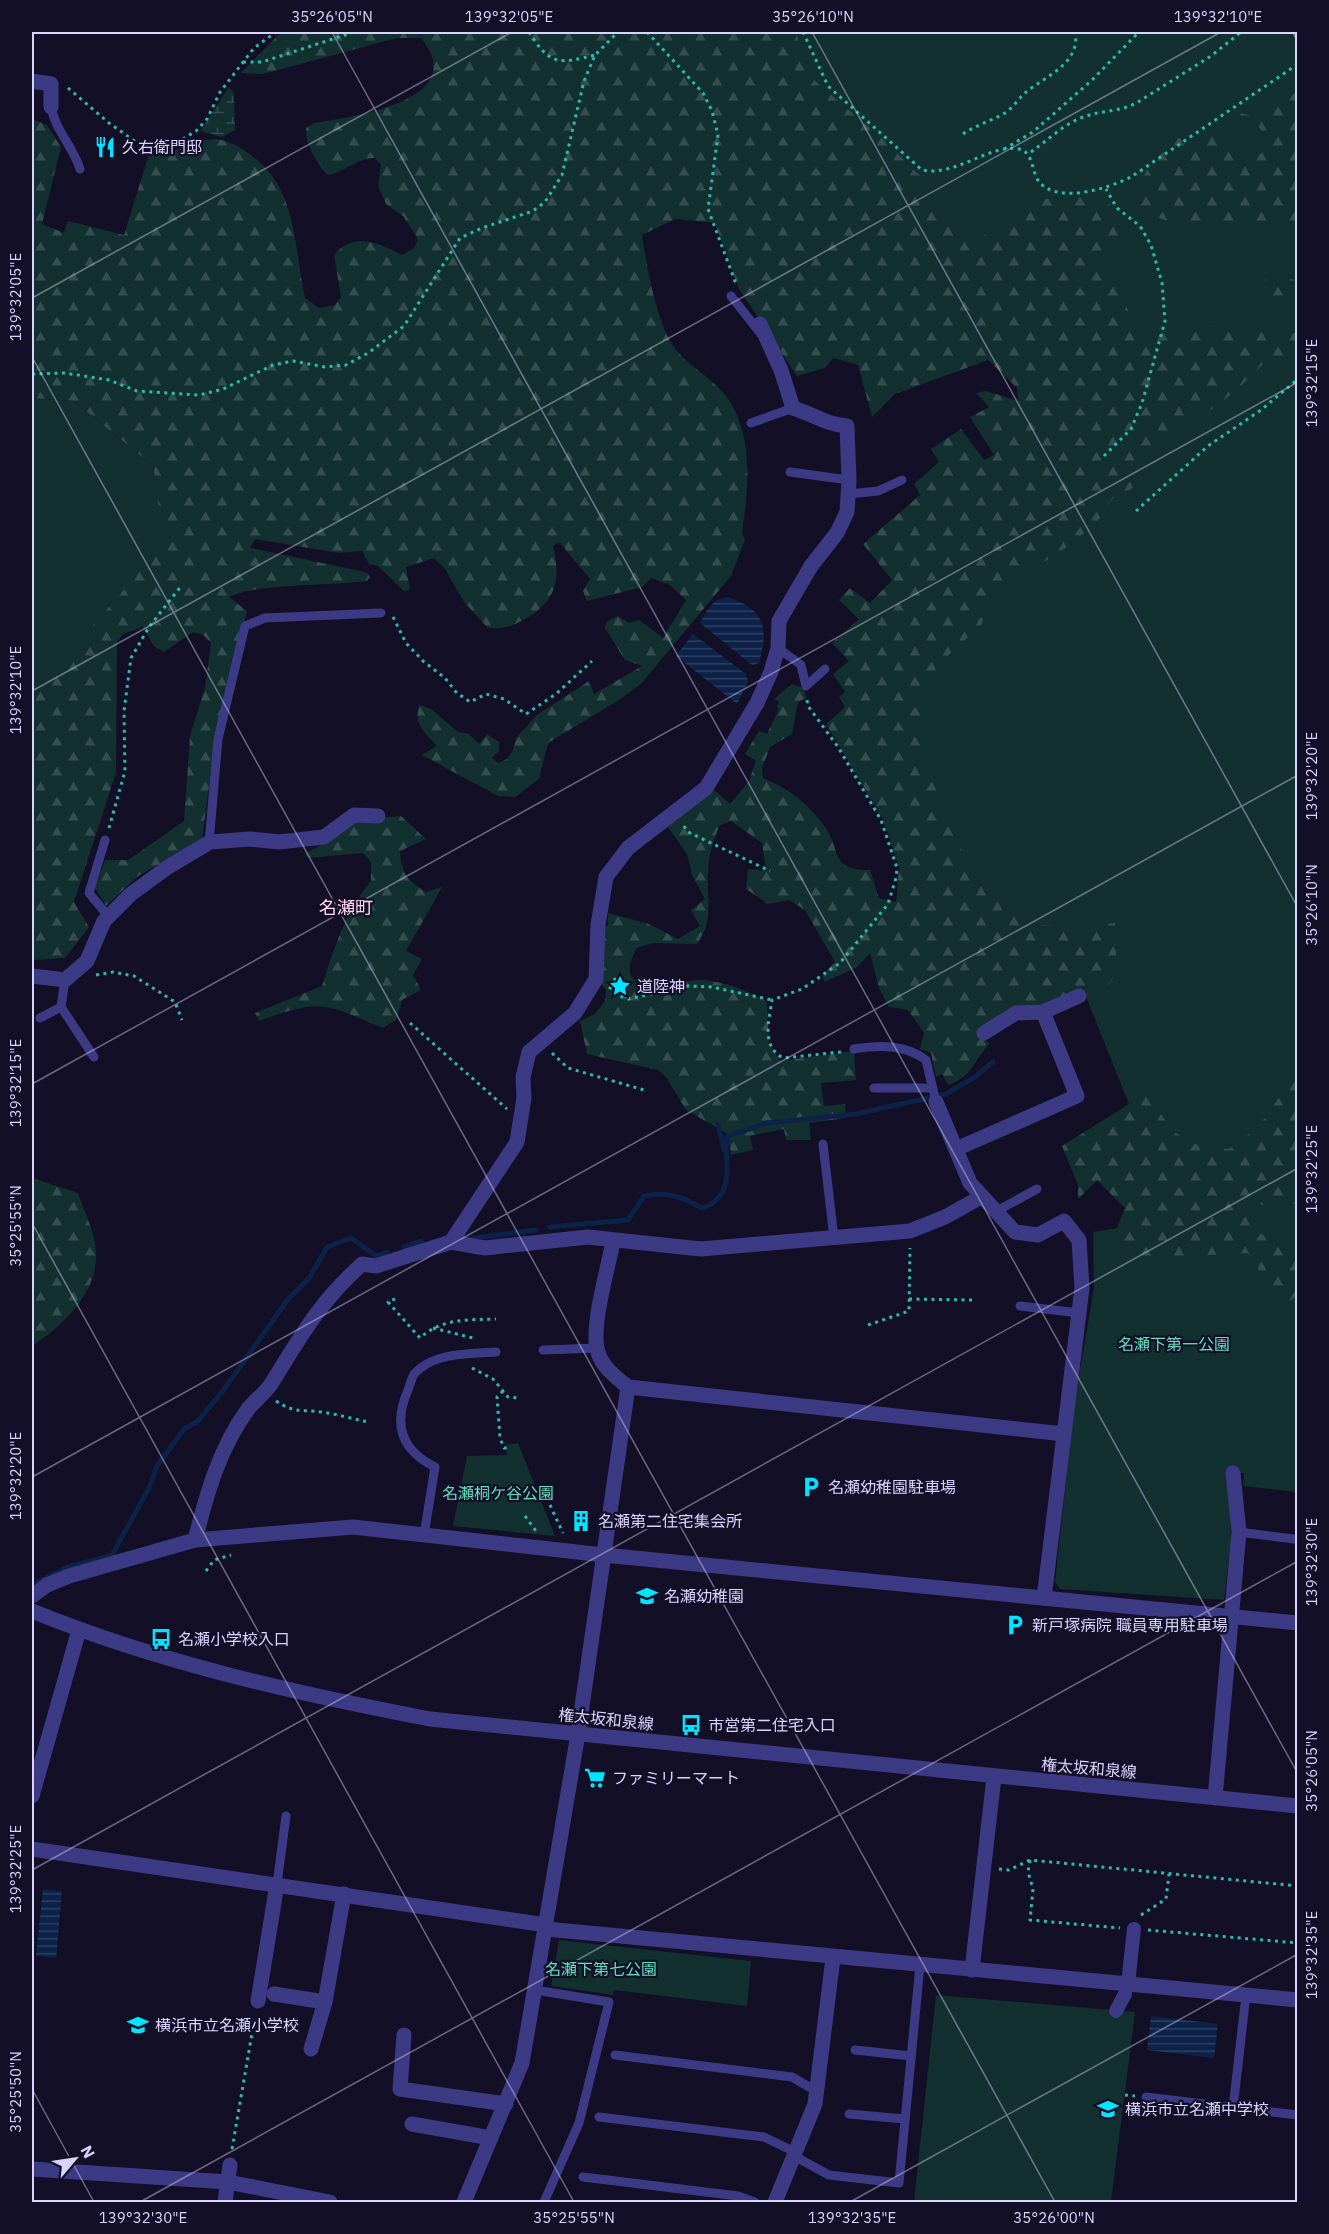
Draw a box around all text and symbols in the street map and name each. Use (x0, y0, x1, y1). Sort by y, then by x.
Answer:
text: 35°26'05"N (291, 7, 373, 26)
text: 139°32'05"E (465, 7, 553, 26)
text: 35°26'10"N (772, 7, 854, 26)
text: 139°32'10"E (1174, 7, 1262, 26)
restaurant icon: 久右衛門邸 (93, 135, 117, 159)
place label: 久右衛門邸 (122, 137, 202, 157)
text: 139°32'05"E (6, 253, 25, 341)
text: 139°32'15"E (1302, 339, 1321, 427)
text: 139°32'10"E (6, 646, 25, 734)
text: 139°32'20"E (1302, 732, 1321, 820)
text: 35°26'10"N (1302, 864, 1321, 946)
district label: 名瀬町 (319, 896, 373, 919)
place icon: 道陸神 (608, 974, 632, 998)
place label: 道陸神 (637, 976, 685, 996)
text: 139°32'15"E (6, 1039, 25, 1127)
text: 139°32'25"E (1302, 1125, 1321, 1213)
text: 35°25'55"N (6, 1185, 25, 1267)
park label: 名瀬下第一公園 (1118, 1334, 1230, 1354)
text: 139°32'20"E (6, 1432, 25, 1520)
parking icon: 名瀬幼稚園駐車場 (799, 1475, 823, 1499)
place label: 名瀬幼稚園駐車場 (828, 1477, 956, 1497)
park label: 名瀬桐ケ谷公園 (442, 1483, 554, 1503)
building icon: 名瀬第二住宅集会所 (569, 1509, 593, 1533)
place label: 名瀬第二住宅集会所 (598, 1511, 742, 1531)
text: 139°32'30"E (1302, 1518, 1321, 1606)
school or university icon: 名瀬幼稚園 (635, 1584, 659, 1608)
place label: 名瀬幼稚園 (664, 1586, 744, 1606)
parking icon: 新戸塚病院 職員専用駐車場 (1003, 1613, 1027, 1637)
place label: 新戸塚病院 職員専用駐車場 (1032, 1615, 1228, 1635)
bus stop icon: 名瀬小学校入口 (149, 1627, 173, 1651)
place label: 名瀬小学校入口 (178, 1629, 290, 1649)
street label: 権太坂和泉線 (557, 1704, 655, 1734)
bus stop icon: 市営第二住宅入口 (679, 1713, 703, 1737)
place label: 市営第二住宅入口 (708, 1715, 836, 1735)
text: 35°26'05"N (1302, 1730, 1321, 1812)
street label: 権太坂和泉線 (1040, 1754, 1138, 1782)
supermarket icon: ファミリーマート (583, 1766, 607, 1790)
place label: ファミリーマート (612, 1768, 740, 1788)
text: 139°32'25"E (6, 1825, 25, 1913)
text: 139°32'35"E (1302, 1911, 1321, 1999)
park label: 名瀬下第七公園 (545, 1959, 657, 1979)
school or university icon: 横浜市立名瀬小学校 (126, 2013, 150, 2037)
place label: 横浜市立名瀬小学校 (155, 2015, 299, 2035)
text: 35°25'50"N (6, 2051, 25, 2133)
school or university icon: 横浜市立名瀬中学校 (1096, 2097, 1120, 2121)
place label: 横浜市立名瀬中学校 (1125, 2099, 1269, 2119)
north arrow (45, 2129, 105, 2189)
text: N (77, 2142, 100, 2162)
text: 139°32'30"E (99, 2208, 187, 2227)
text: 35°25'55"N (533, 2208, 615, 2227)
text: 139°32'35"E (808, 2208, 896, 2227)
text: 35°26'00"N (1013, 2208, 1095, 2227)

